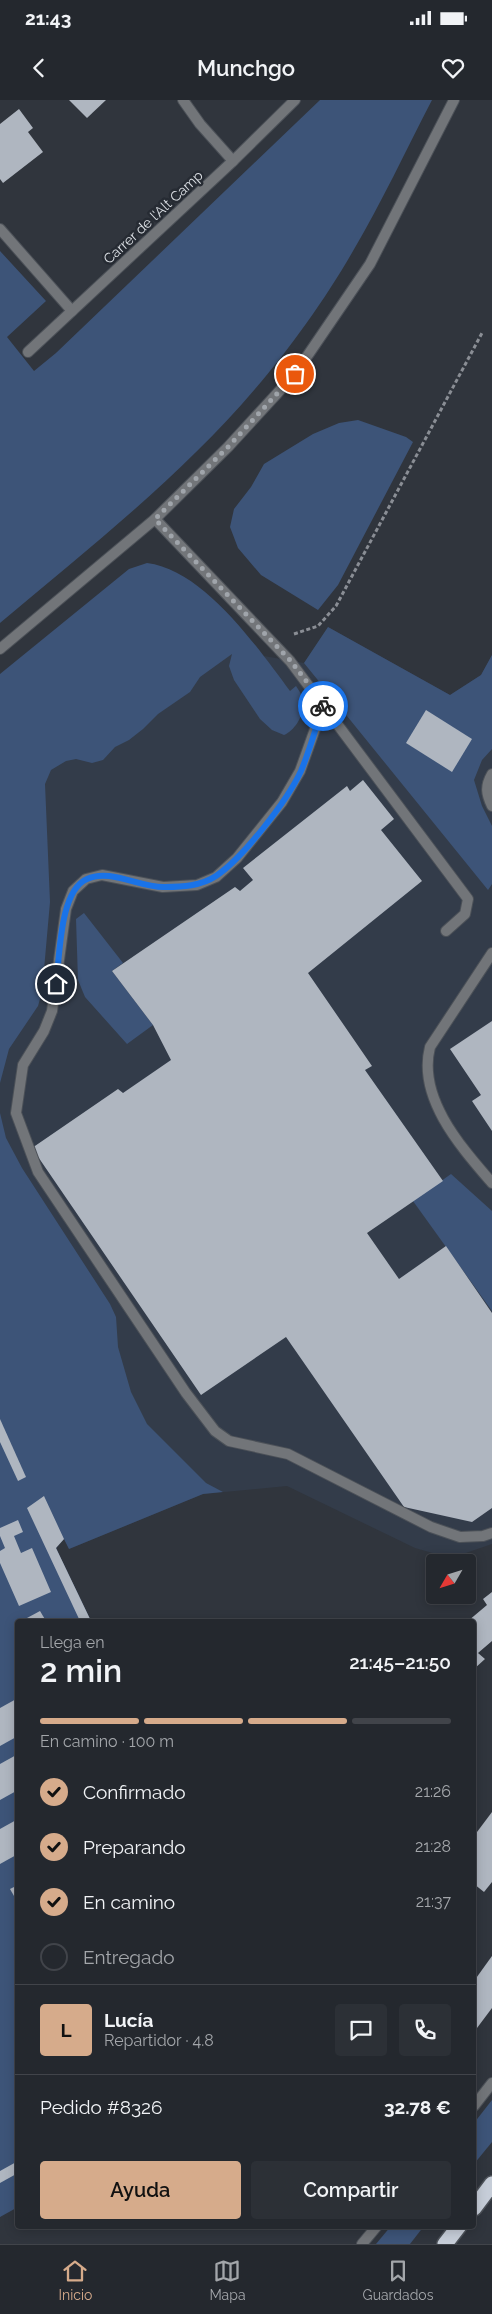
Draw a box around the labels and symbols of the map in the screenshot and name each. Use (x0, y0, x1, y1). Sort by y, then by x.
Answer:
street label: Carrer de l'Alt Camp (100, 167, 206, 267)
pin (274, 353, 316, 395)
courier (298, 681, 348, 731)
pin (35, 963, 77, 1005)
north arrow (426, 1554, 476, 1604)

